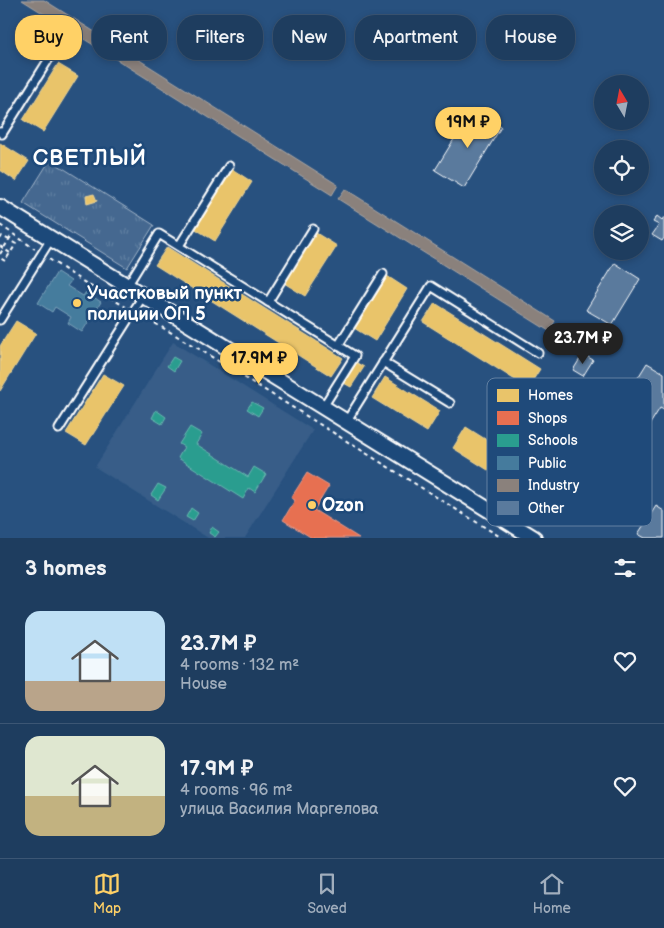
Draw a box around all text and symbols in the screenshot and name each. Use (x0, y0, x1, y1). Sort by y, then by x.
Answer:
chip: Buy (15, 15, 82, 60)
chip: Rent (92, 15, 167, 60)
chip: Filters (177, 15, 263, 60)
chip: New (273, 15, 345, 60)
chip: Apartment (355, 15, 476, 60)
chip: House (486, 15, 575, 60)
north arrow (594, 75, 649, 130)
map controls (594, 75, 649, 260)
pin: 19M ₽ (433, 106, 503, 149)
text: 19M ₽ (446, 113, 490, 132)
button: locate (594, 140, 649, 195)
district label: СВЕТЛЫЙ (33, 143, 147, 172)
button: layers (594, 205, 649, 260)
place label: Участковый пункт полиции ОП 5 (87, 283, 243, 325)
marker: Участковый пункт полиции ОП 5 (71, 297, 83, 309)
pin: 23.7M ₽ (537, 322, 629, 365)
text: 23.7M ₽ (554, 329, 612, 348)
pin: 17.9M ₽ (213, 342, 305, 385)
text: 17.9M ₽ (231, 349, 287, 368)
legend (487, 378, 652, 526)
text: Homes (528, 387, 573, 404)
text: Shops (528, 410, 567, 427)
text: Schools (528, 432, 578, 449)
text: Public (528, 455, 566, 472)
text: Industry (528, 477, 580, 494)
place label: Ozon (322, 495, 364, 516)
marker: Ozon (306, 499, 318, 511)
text: Other (528, 500, 565, 517)
icon: filters (611, 554, 639, 582)
text: 3 homes (25, 556, 107, 581)
icon: home (65, 631, 125, 691)
text: 23.7M ₽ (180, 631, 257, 656)
icon: heart (611, 647, 639, 675)
text: 4 rooms · 132 m² (180, 656, 299, 675)
text: House (180, 675, 227, 694)
icon: home (65, 756, 125, 816)
text: 17.9M ₽ (180, 756, 253, 781)
icon: heart (611, 772, 639, 800)
text: 4 rooms · 96 m² (180, 781, 293, 800)
text: улица Василия Маргелова (180, 800, 379, 819)
tab: Map (93, 870, 121, 917)
tab: Saved (307, 870, 347, 917)
tab: Home (533, 870, 571, 917)

